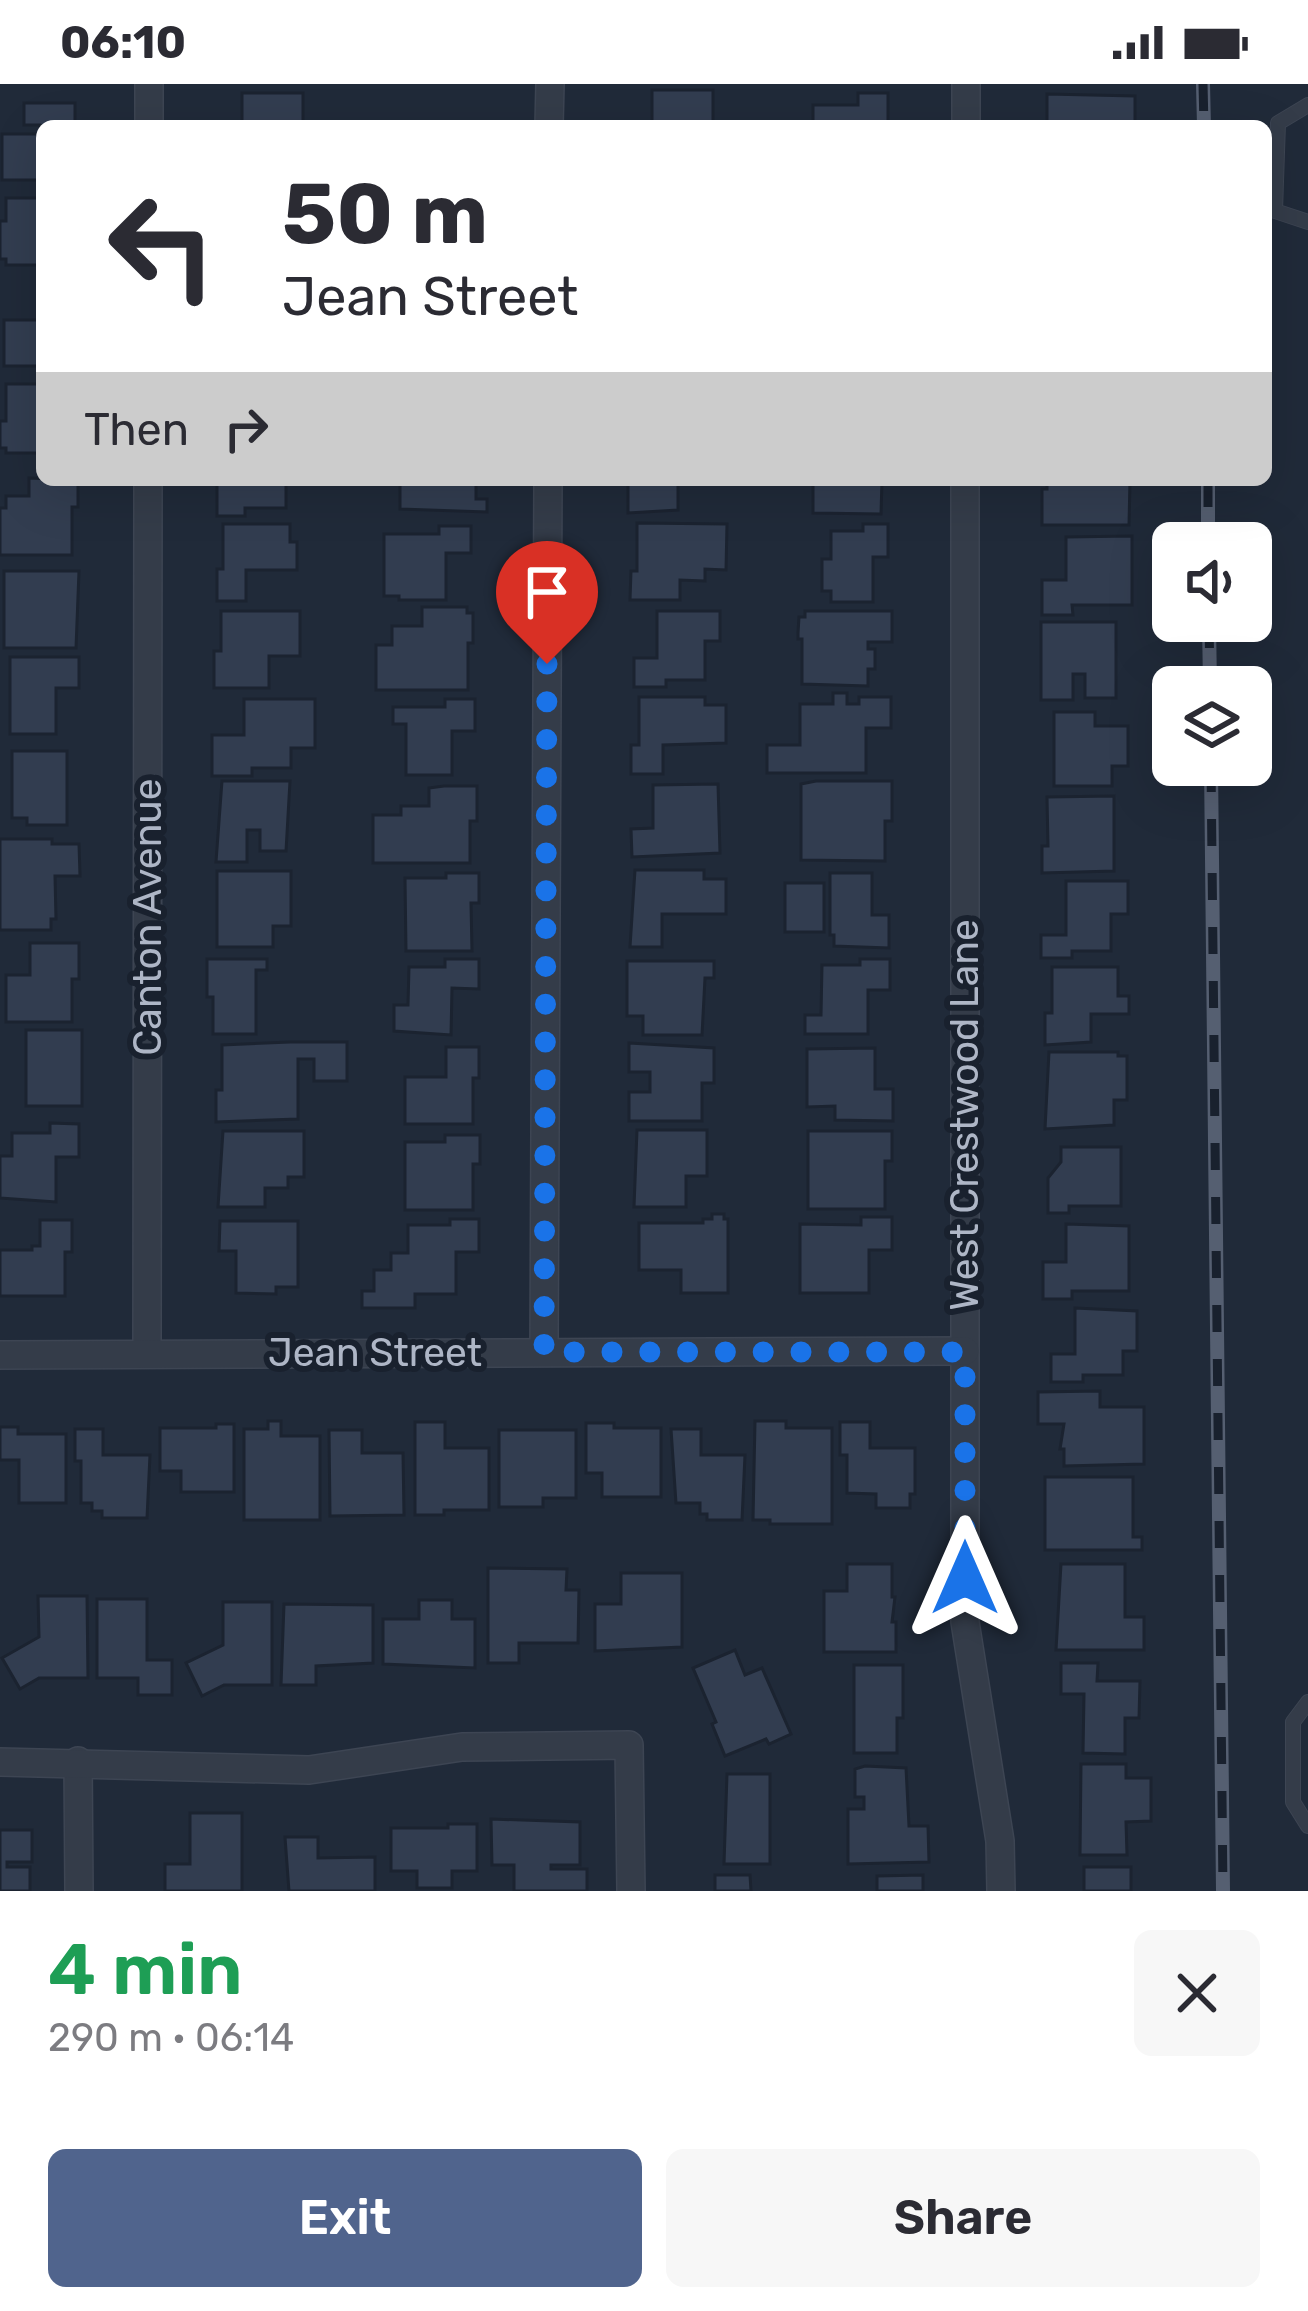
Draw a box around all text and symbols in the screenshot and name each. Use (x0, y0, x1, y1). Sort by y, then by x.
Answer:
text: 06:10 (60, 16, 186, 69)
text: 50 m (282, 164, 488, 264)
icon: left (84, 168, 240, 324)
text: Jean Street (282, 265, 578, 329)
icon: right (213, 396, 279, 462)
text: Then (84, 403, 189, 456)
map controls (1152, 522, 1272, 786)
button: sound (1152, 522, 1272, 642)
pin (496, 541, 598, 664)
icon: arrive (514, 559, 580, 625)
button: layers (1152, 666, 1272, 786)
street label: Canton Avenue (125, 778, 171, 1056)
street label: West Crestwood Lane (942, 919, 988, 1311)
street label: Jean Street (268, 1330, 482, 1376)
position arrow (902, 1515, 1028, 1641)
text: 4 min (48, 1927, 243, 2012)
button: close (1134, 1930, 1260, 2056)
text: 290 m · 06:14 (48, 2015, 294, 2061)
button: Exit (48, 2149, 642, 2287)
button: Share (666, 2149, 1260, 2287)

